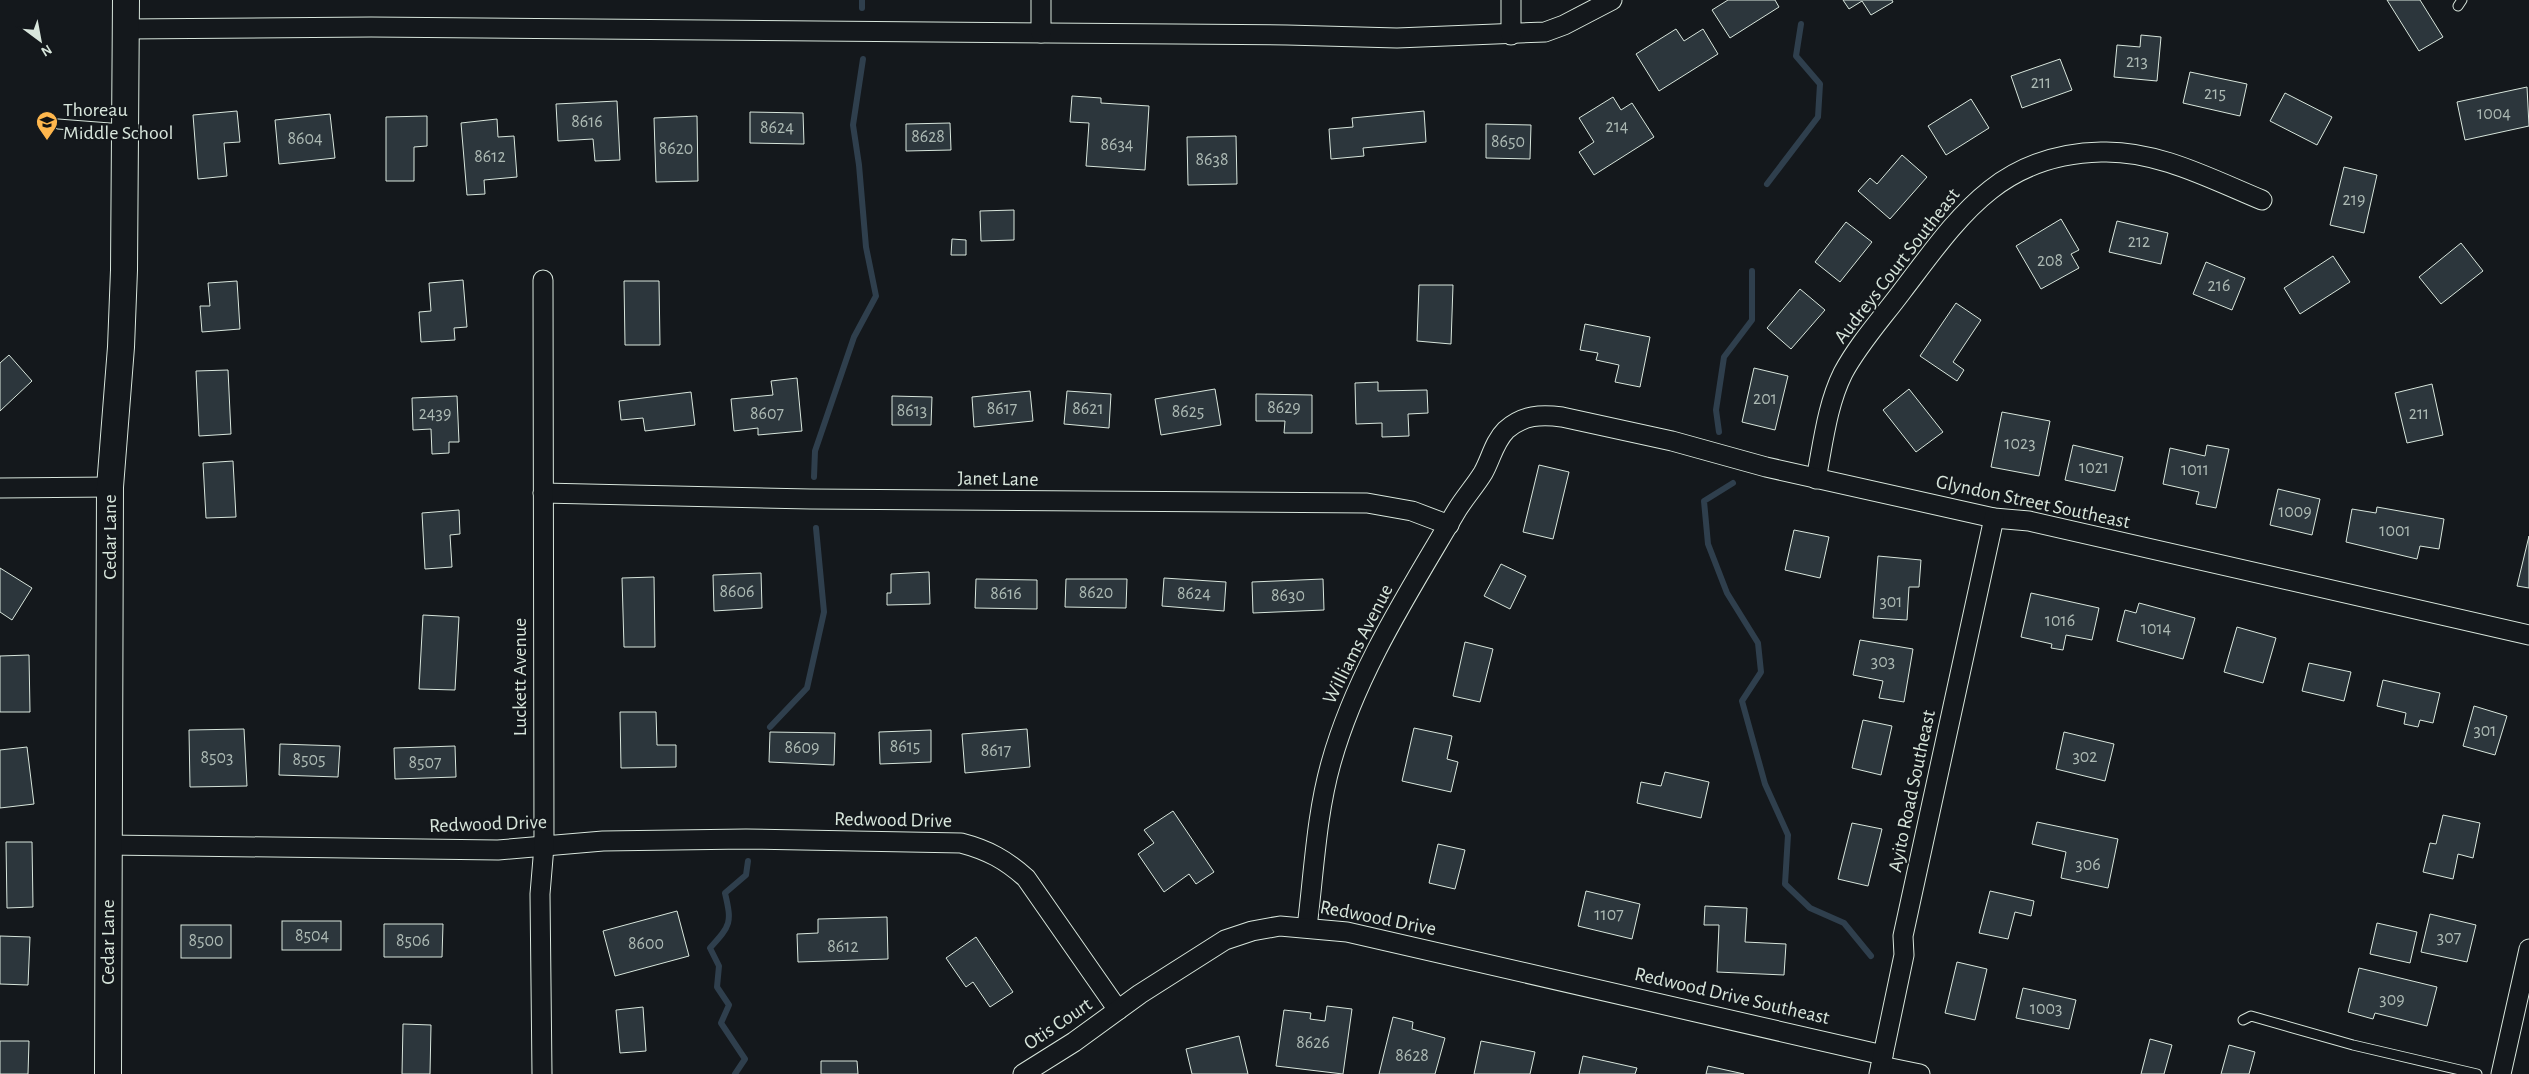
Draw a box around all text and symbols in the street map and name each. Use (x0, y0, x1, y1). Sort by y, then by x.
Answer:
north arrow (15, 15, 65, 65)
text: N (39, 42, 54, 59)
house number: 213 (2126, 53, 2148, 71)
house number: 211 (2031, 74, 2051, 92)
house number: 215 (2204, 85, 2226, 103)
place label: Thoreau Middle School (63, 100, 174, 143)
house number: 1004 (2477, 105, 2511, 123)
school or university icon: Thoreau Middle School (35, 110, 59, 141)
house number: 8616 (571, 113, 603, 131)
house number: 214 (1605, 118, 1629, 136)
house number: 8624 (760, 119, 794, 137)
house number: 8628 (911, 128, 945, 146)
house number: 8604 (287, 130, 323, 148)
house number: 8650 (1491, 133, 1525, 151)
house number: 8634 (1100, 136, 1134, 154)
house number: 8620 (659, 140, 693, 158)
house number: 8612 (474, 148, 506, 166)
house number: 8638 (1196, 151, 1228, 169)
street label: Audreys Court Southeast (1830, 184, 1964, 347)
house number: 219 (2343, 191, 2365, 209)
house number: 212 (2128, 233, 2150, 251)
house number: 208 (2037, 252, 2063, 270)
house number: 216 (2208, 277, 2230, 295)
house number: 201 (1753, 390, 1777, 408)
house number: 8629 (1267, 399, 1301, 417)
house number: 8617 (987, 400, 1017, 418)
house number: 8621 (1072, 400, 1104, 418)
house number: 8613 (897, 402, 927, 420)
house number: 8625 (1172, 403, 1204, 421)
house number: 2439 (419, 405, 451, 423)
house number: 8607 (750, 405, 784, 423)
house number: 211 (2409, 405, 2429, 423)
house number: 1023 (2004, 435, 2036, 453)
house number: 1021 (2079, 459, 2109, 477)
house number: 1011 (2181, 461, 2209, 479)
street label: Janet Lane (957, 468, 1039, 490)
street label: Glyndon Street Southeast (1934, 472, 2132, 532)
street label: Cedar Lane (100, 494, 120, 580)
house number: 1009 (2278, 503, 2312, 521)
house number: 1001 (2379, 522, 2411, 540)
street label: Williams Avenue (1319, 581, 1397, 707)
house number: 8606 (720, 583, 754, 601)
house number: 8620 (1079, 584, 1113, 602)
house number: 8616 (990, 585, 1022, 603)
house number: 8624 (1177, 585, 1211, 603)
house number: 8630 (1271, 587, 1305, 605)
house number: 301 (1879, 593, 1903, 611)
house number: 1016 (2045, 612, 2075, 630)
street label: Luckett Avenue (510, 618, 530, 736)
house number: 1014 (2141, 620, 2172, 638)
house number: 303 (1871, 653, 1895, 671)
street label: Ayito Road Southeast (1885, 708, 1939, 874)
house number: 301 (2473, 722, 2497, 740)
house number: 8615 (890, 738, 920, 756)
house number: 8609 (785, 739, 819, 757)
house number: 8617 (981, 742, 1011, 760)
house number: 302 (2072, 748, 2098, 766)
house number: 8503 (201, 749, 233, 767)
house number: 8505 (292, 751, 326, 769)
house number: 8507 (408, 754, 442, 772)
street label: Redwood Drive (834, 809, 952, 831)
street label: Redwood Drive (429, 812, 547, 836)
house number: 306 (2075, 856, 2101, 874)
street label: Redwood Drive (1318, 897, 1438, 939)
street label: Cedar Lane (98, 899, 118, 985)
house number: 1107 (1594, 906, 1624, 924)
house number: 8504 (295, 927, 329, 945)
house number: 307 (2437, 929, 2461, 947)
house number: 8500 (188, 932, 224, 950)
house number: 8506 (396, 932, 430, 950)
house number: 8600 (628, 935, 664, 953)
house number: 8612 (827, 938, 859, 956)
street label: Redwood Drive Southeast (1633, 964, 1832, 1028)
house number: 309 (2379, 991, 2405, 1009)
street label: Otis Court (1020, 994, 1096, 1054)
house number: 1003 (2030, 1000, 2062, 1018)
house number: 8626 (1296, 1034, 1330, 1052)
house number: 8628 (1395, 1047, 1429, 1065)

